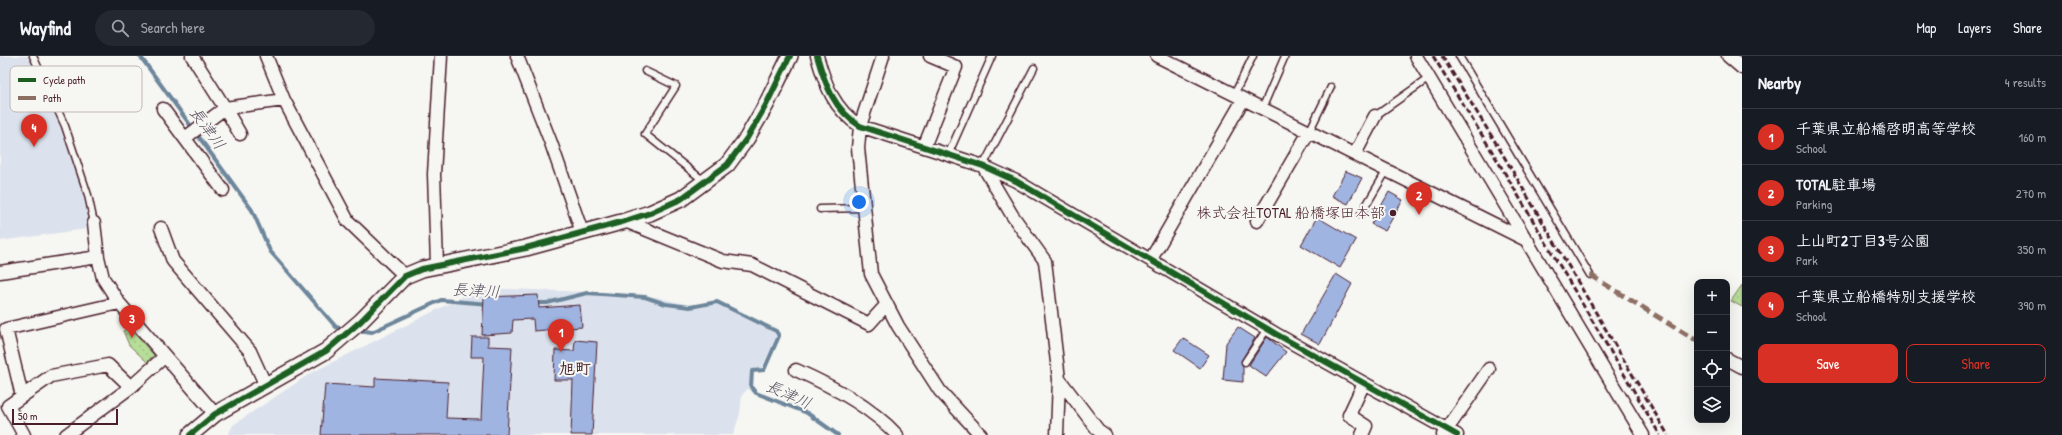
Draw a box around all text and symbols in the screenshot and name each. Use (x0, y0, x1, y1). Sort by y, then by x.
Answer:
search box (95, 10, 375, 46)
text: Wayfind (20, 15, 71, 41)
icon: search (109, 17, 131, 39)
text: Search here (141, 17, 205, 38)
text: Map (1916, 18, 1936, 37)
text: Layers (1958, 18, 1991, 37)
text: Share (2013, 18, 2042, 37)
legend (10, 66, 142, 112)
text: Nearby (1758, 71, 1801, 94)
text: Cycle path (43, 73, 86, 87)
text: 4 results (2005, 73, 2046, 91)
text: Path (43, 91, 61, 105)
water label: 長津川 (185, 102, 231, 154)
pin: 4 (21, 114, 47, 147)
text: 千葉県立船橋啓明高等学校 (1796, 118, 1976, 139)
text: 1 (1769, 128, 1773, 146)
text: 160 m (2018, 128, 2046, 146)
text: School (1796, 139, 1826, 157)
text: TOTAL駐車場 (1796, 174, 1876, 195)
pin: 2 (1406, 182, 1432, 215)
text: 2 (1768, 184, 1774, 202)
text: 270 m (2016, 184, 2046, 202)
your location (849, 192, 869, 212)
text: Parking (1796, 195, 1832, 213)
place label: 株式会社TOTAL 船橋塚田本部 (1196, 202, 1385, 223)
marker: 株式会社TOTAL 船橋塚田本部 (1388, 208, 1398, 218)
text: 上山町2丁目3号公園 (1796, 230, 1930, 251)
text: 3 (1768, 240, 1774, 258)
text: 350 m (2017, 240, 2046, 258)
text: Park (1796, 251, 1818, 269)
water label: 長津川 (451, 278, 501, 302)
map controls (1694, 279, 1730, 423)
button: + (1694, 279, 1730, 315)
text: 千葉県立船橋特別支援学校 (1796, 286, 1976, 307)
text: 4 (1769, 296, 1773, 314)
text: 390 m (2018, 296, 2046, 314)
pin: 3 (119, 305, 145, 338)
text: School (1796, 307, 1826, 325)
button: − (1694, 315, 1730, 351)
pin: 1 (548, 319, 574, 352)
button: Save (1758, 344, 1898, 383)
button: Share (1906, 344, 2046, 383)
button: locate (1694, 351, 1730, 387)
district label: 旭町 (559, 357, 591, 379)
water label: 長津川 (763, 374, 815, 414)
button: layers (1694, 387, 1730, 423)
scale bar (12, 407, 118, 426)
text: 50 m (18, 409, 38, 423)

